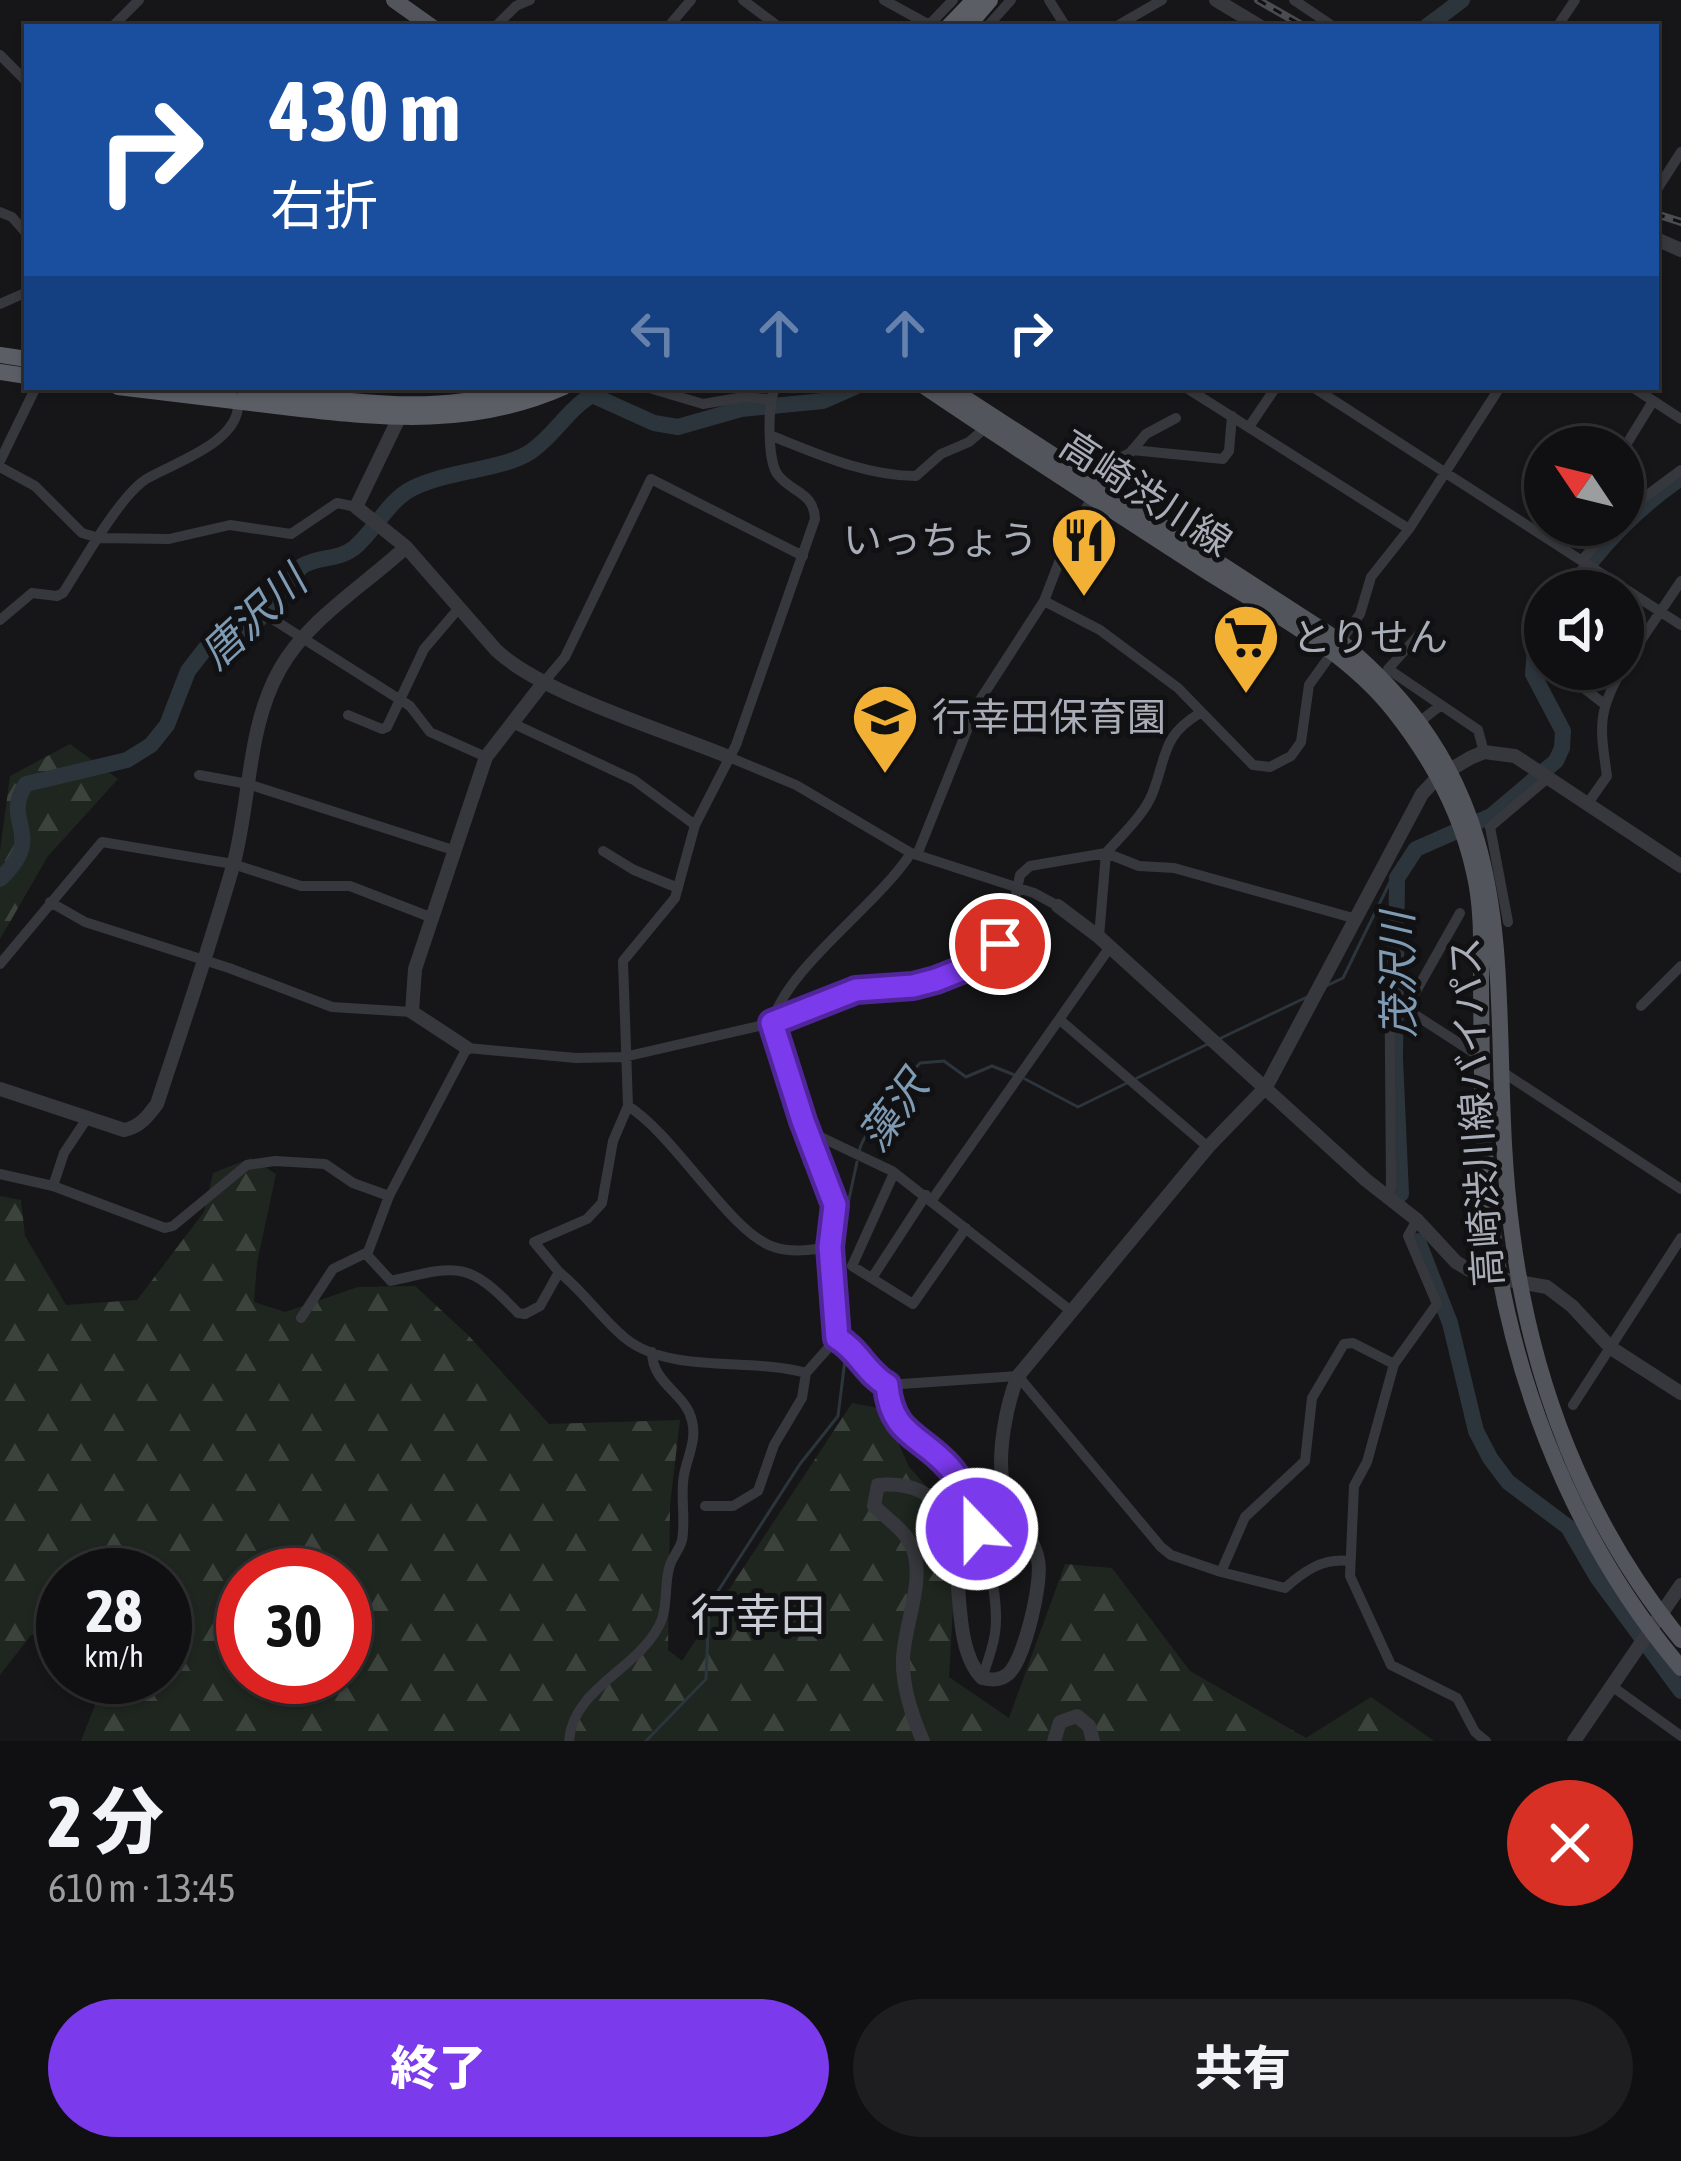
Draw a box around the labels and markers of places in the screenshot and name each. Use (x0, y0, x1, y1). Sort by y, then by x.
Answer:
restaurant icon: いっちょう (1049, 505, 1119, 599)
place label: いっちょう (843, 518, 1038, 562)
supermarket icon: とりせん (1211, 602, 1281, 696)
place label: とりせん (1292, 615, 1448, 659)
school or university icon: 行幸田保育園 (850, 682, 920, 776)
place label: 行幸田保育園 (932, 695, 1166, 739)
pin (949, 893, 1051, 995)

